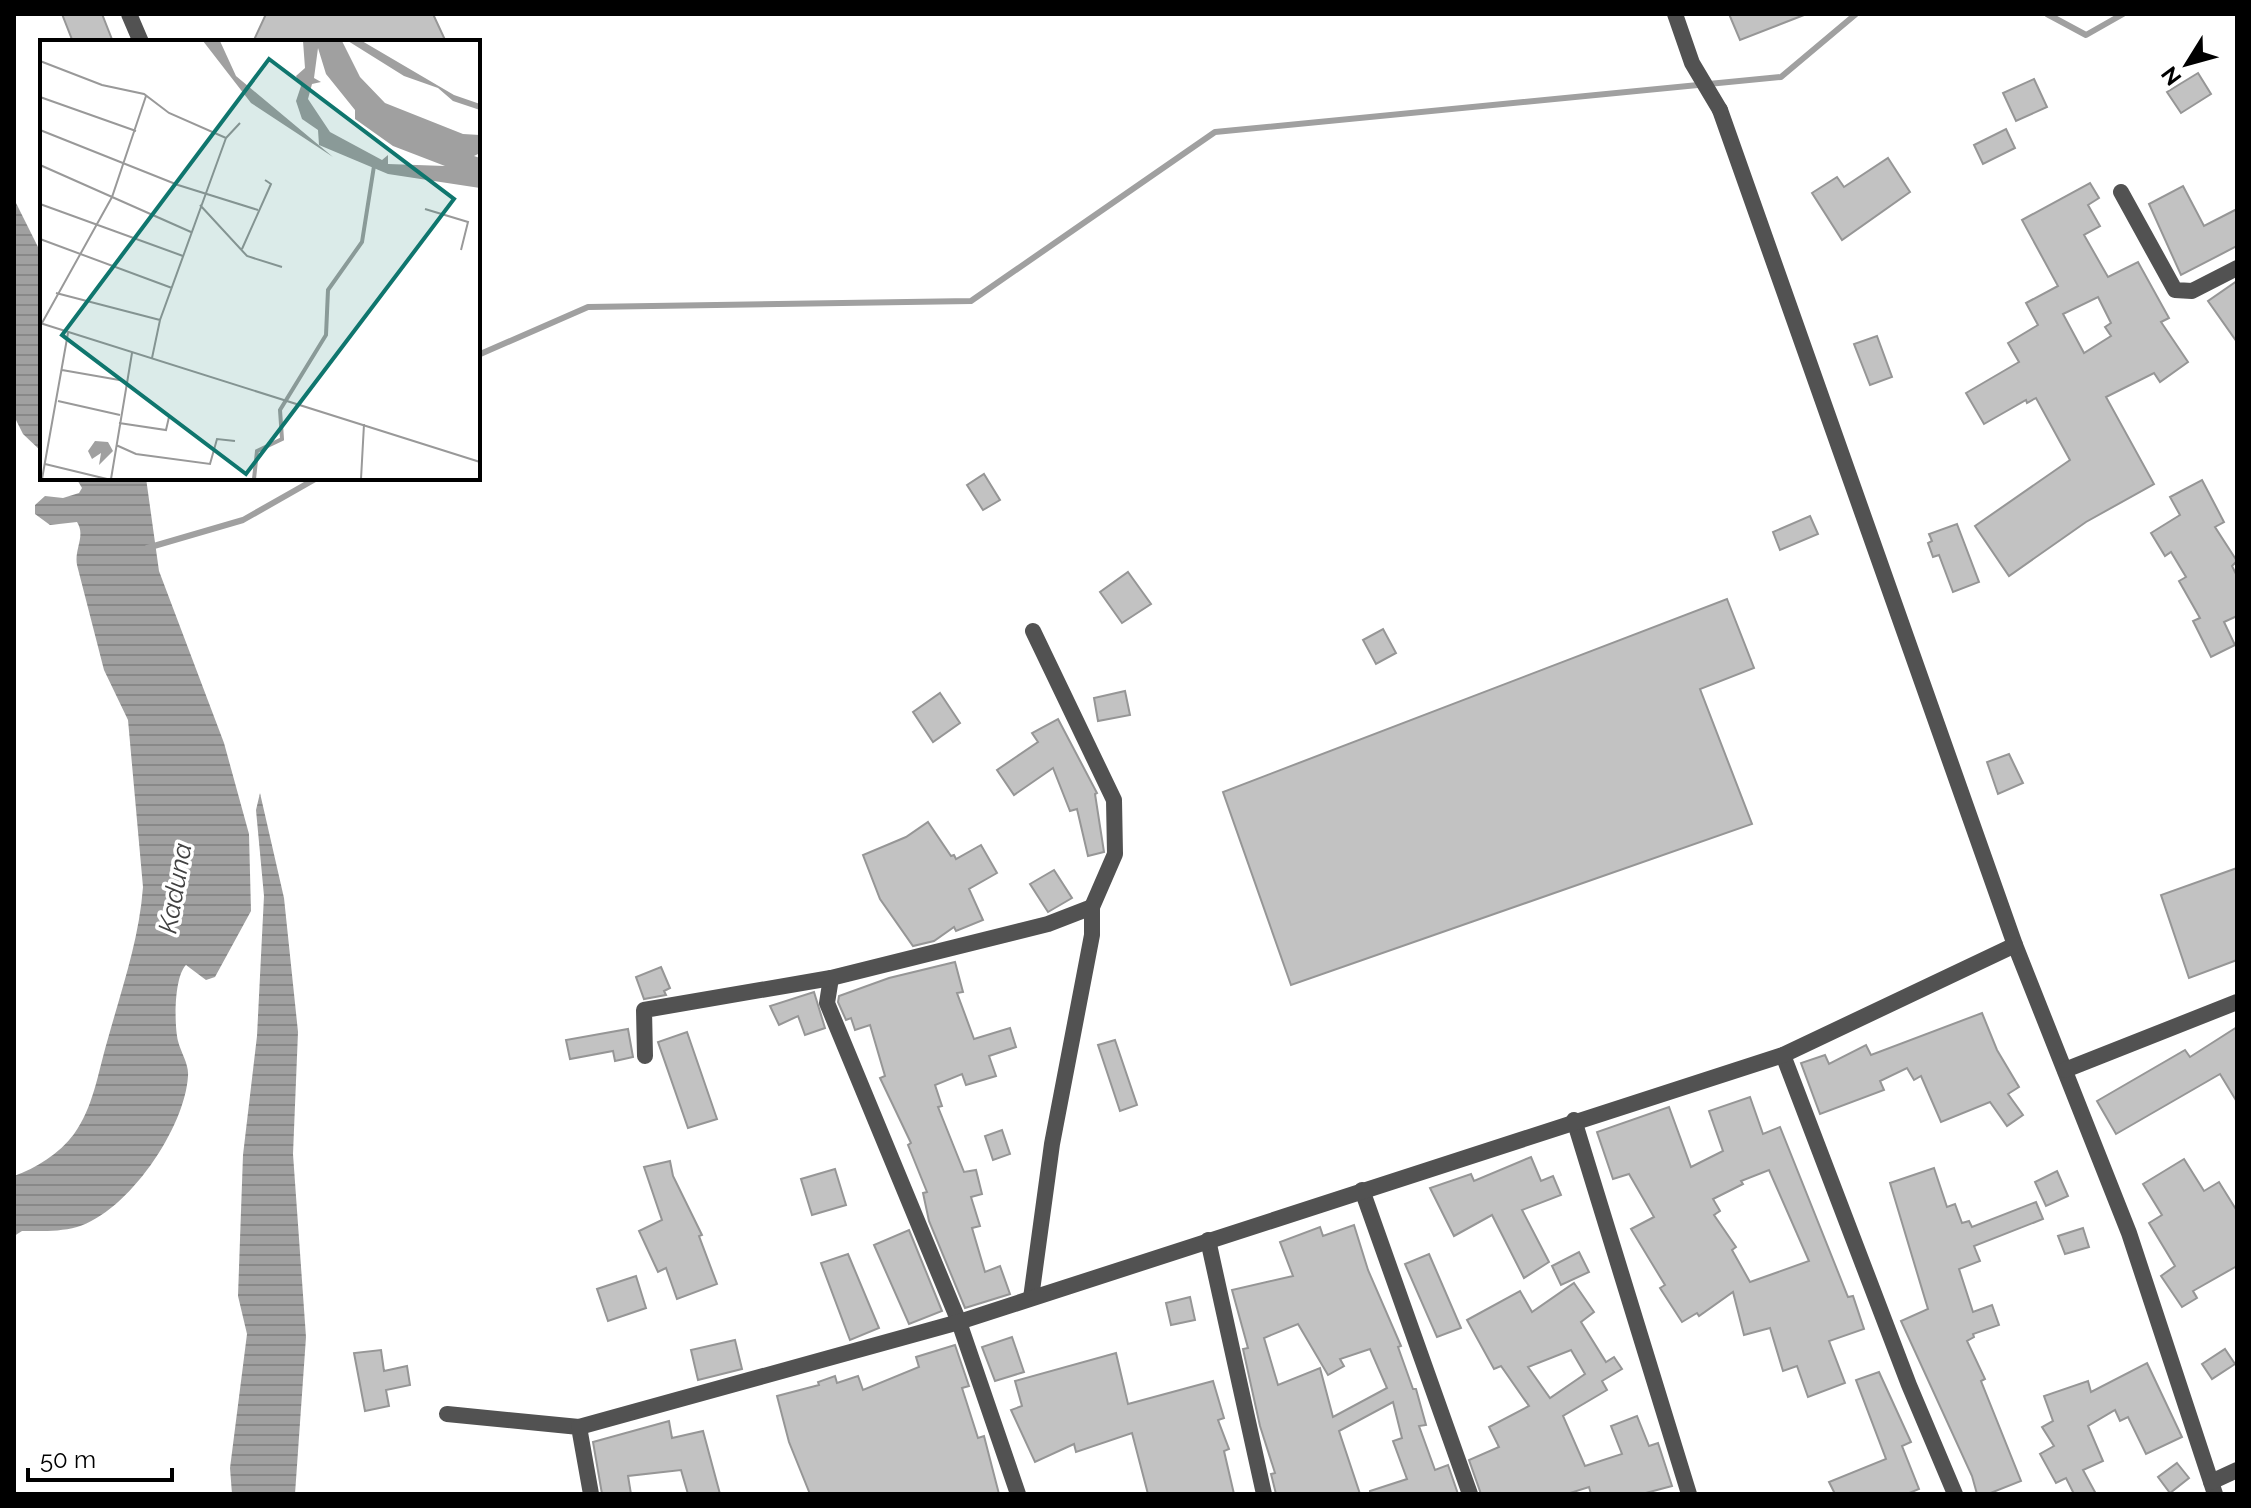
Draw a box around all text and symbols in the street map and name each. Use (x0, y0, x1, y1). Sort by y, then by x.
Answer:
north arrow (2147, 24, 2227, 104)
inset map (40, 40, 480, 480)
text: N (2156, 62, 2186, 91)
water label: Kaduna (152, 841, 198, 935)
scale bar (28, 1432, 172, 1482)
text: 50 m (40, 1445, 96, 1474)

